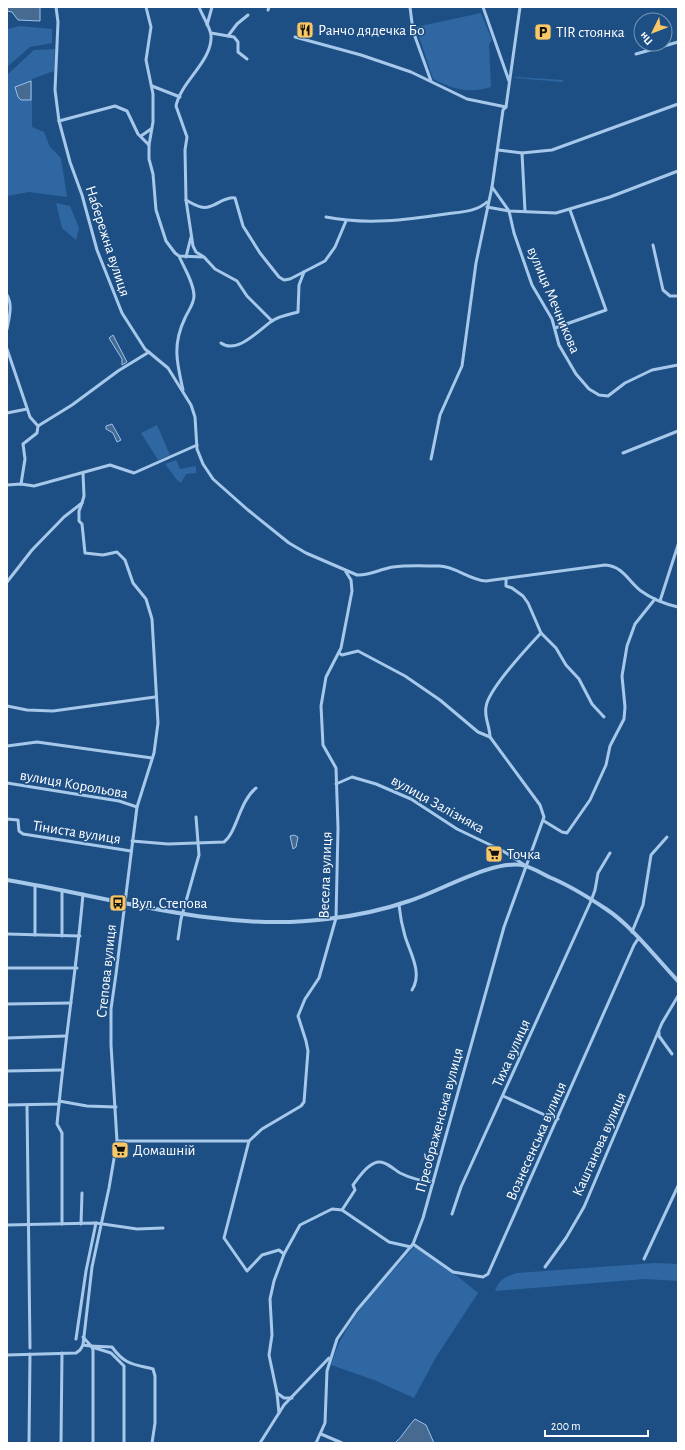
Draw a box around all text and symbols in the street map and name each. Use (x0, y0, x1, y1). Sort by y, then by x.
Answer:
north arrow (633, 12, 673, 52)
restaurant icon: Ранчо дядечка Бо (295, 20, 315, 40)
parking icon: TIR стоянка (533, 22, 553, 42)
place label: Ранчо дядечка Бо (318, 23, 424, 38)
place label: TIR стоянка (556, 25, 625, 40)
text: Пн (637, 30, 655, 47)
street label: Набережна вулиця (83, 184, 133, 298)
street label: вулиця Мечникова (524, 245, 583, 356)
street label: вулиця Корольова (19, 768, 129, 801)
street label: вулиця Залізняка (389, 773, 487, 836)
street label: Тіниста вулиця (32, 818, 122, 847)
street label: Весела вулиця (316, 831, 335, 919)
supermarket icon: Точка (484, 844, 504, 864)
place label: Точка (507, 847, 541, 862)
bus stop icon: Вул. Степова (108, 893, 128, 913)
place label: Вул. Степова (131, 896, 208, 911)
street label: Степова вулиця (94, 923, 119, 1019)
street label: Тиха вулиця (490, 1017, 533, 1089)
street label: Преображенська вулиця (413, 1046, 466, 1194)
street label: Вознесенська вулиця (504, 1080, 569, 1203)
street label: Каштанова вулиця (570, 1090, 629, 1198)
supermarket icon: Домашній (110, 1140, 130, 1160)
place label: Домашній (133, 1143, 196, 1158)
scale bar (545, 1412, 648, 1438)
text: 200 m (551, 1420, 581, 1432)

